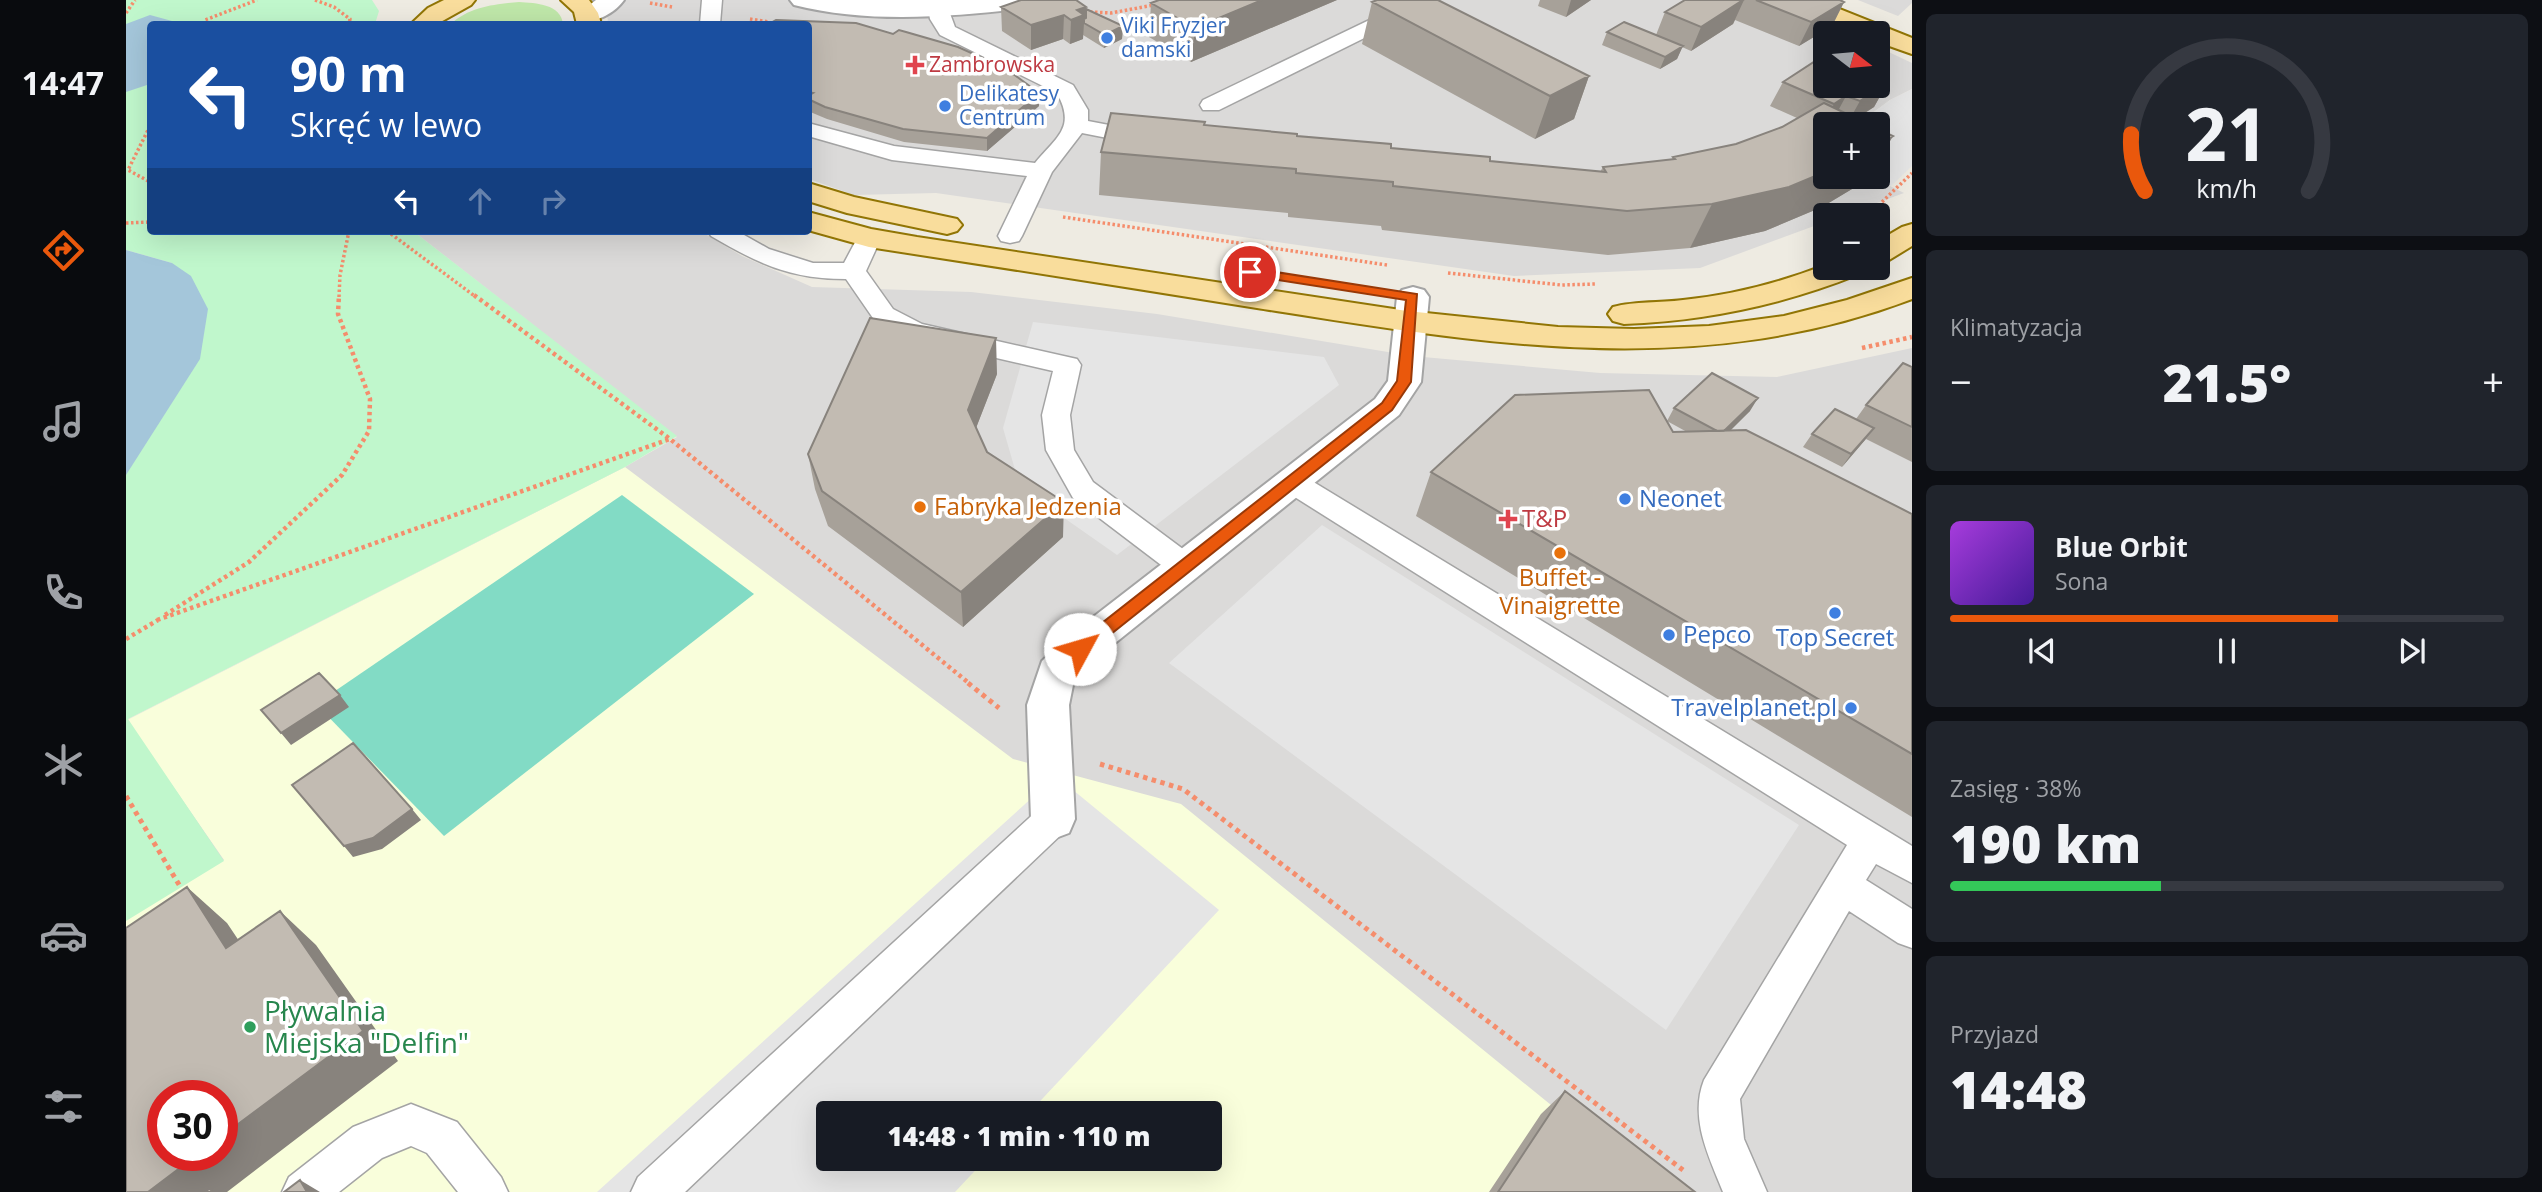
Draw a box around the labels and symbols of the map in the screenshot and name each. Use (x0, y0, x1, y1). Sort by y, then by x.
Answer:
place label: Viki Fryzjer damski (1121, 11, 1226, 63)
north arrow (1813, 21, 1890, 98)
marker: Viki Fryzjer damski (1099, 30, 1115, 46)
place label: Zambrowska (929, 50, 1055, 78)
marker: Zambrowska (907, 57, 923, 73)
place label: Delikatesy Centrum (959, 79, 1060, 131)
marker: Delikatesy Centrum (937, 98, 953, 114)
pin (1220, 242, 1280, 302)
place label: Neonet (1639, 481, 1722, 514)
place label: Fabryka Jedzenia (934, 489, 1122, 522)
marker: Neonet (1617, 491, 1633, 507)
marker: Fabryka Jedzenia (912, 499, 928, 515)
place label: T&P (1522, 501, 1567, 534)
marker: T&P (1500, 511, 1516, 527)
marker: Buffet - Vinaigrette (1552, 545, 1568, 561)
place label: Buffet - Vinaigrette (1499, 560, 1621, 621)
marker: Top Secret (1827, 605, 1843, 621)
position arrow (1043, 612, 1117, 686)
place label: Pepco (1683, 617, 1752, 650)
place label: Top Secret (1776, 620, 1894, 653)
marker: Pepco (1661, 627, 1677, 643)
place label: Travelplanet.pl (1671, 690, 1837, 723)
marker: Travelplanet.pl (1843, 700, 1859, 716)
place label: Pływalnia Miejska "Delfin" (264, 991, 469, 1061)
marker: Pływalnia Miejska "Delfin" (242, 1019, 258, 1035)
speed limit sign: 30 (147, 1080, 238, 1171)

